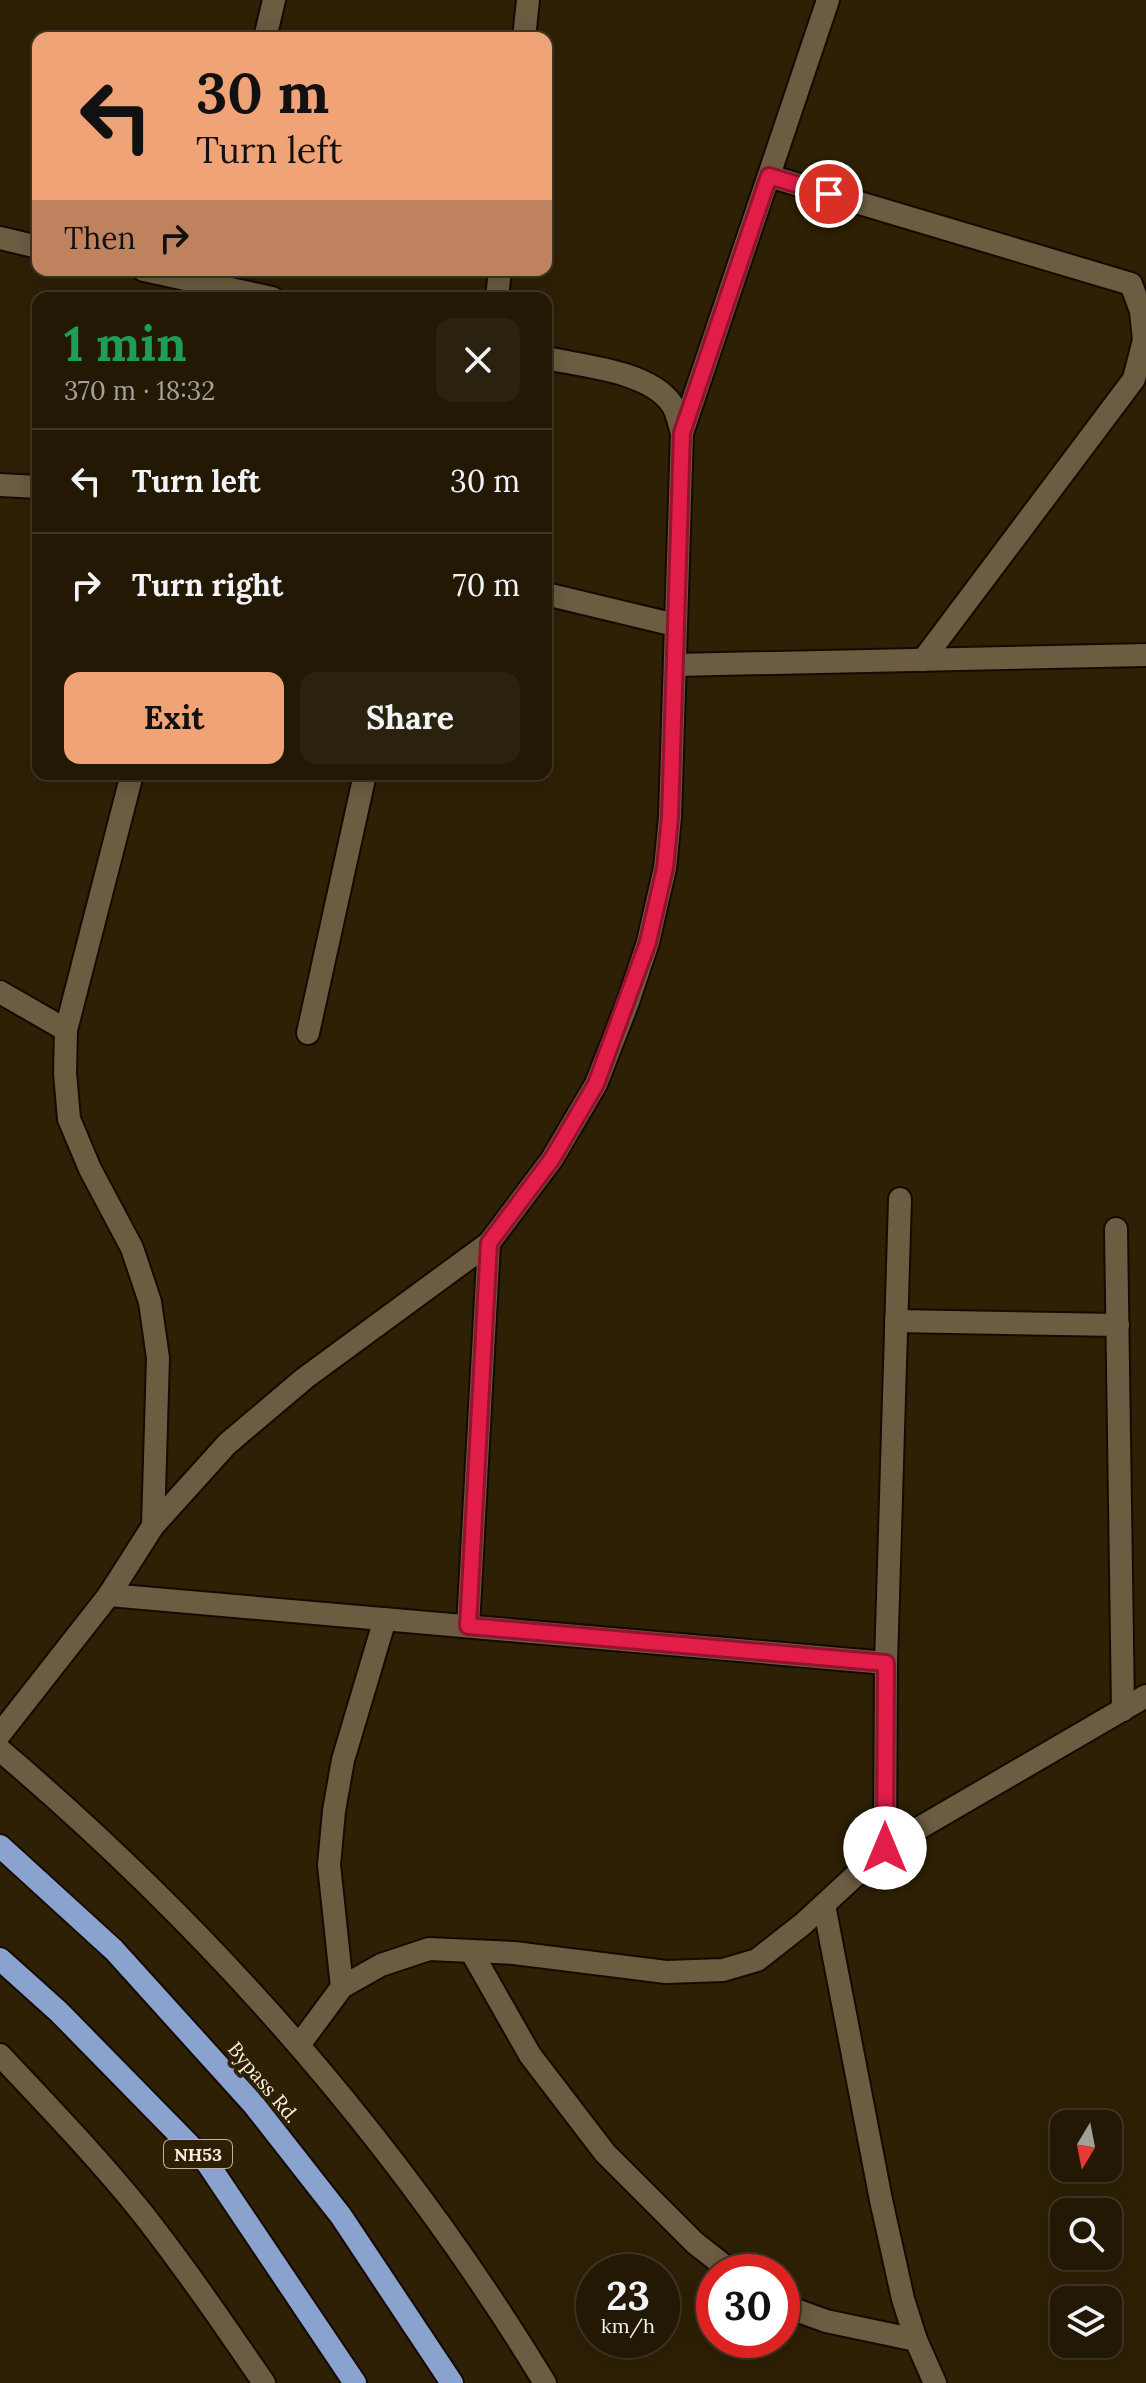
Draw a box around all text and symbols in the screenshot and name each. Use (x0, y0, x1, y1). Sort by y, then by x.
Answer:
text: 30 m (196, 57, 329, 128)
icon: left (64, 64, 168, 168)
text: Turn left (196, 127, 343, 173)
pin (795, 160, 863, 228)
icon: arrive (807, 172, 851, 216)
icon: right (152, 216, 196, 260)
text: Then (64, 219, 136, 257)
text: 1 min (64, 313, 187, 374)
button: close (436, 318, 520, 402)
text: 370 m · 18:32 (64, 374, 215, 407)
icon: left (64, 459, 108, 503)
text: Turn left (132, 462, 260, 500)
text: 30 m (450, 462, 520, 500)
icon: right (64, 563, 108, 607)
text: Turn right (132, 566, 283, 604)
text: 70 m (453, 566, 520, 604)
button: Exit (64, 672, 284, 764)
button: Share (300, 672, 520, 764)
position arrow (843, 1806, 927, 1890)
street label: Bypass Rd. (223, 2036, 305, 2128)
north arrow (1050, 2110, 1122, 2182)
map controls (1050, 2110, 1122, 2358)
road number: NH53 (164, 2140, 232, 2168)
button: search (1050, 2198, 1122, 2270)
speed limit sign: 30 (696, 2254, 800, 2358)
text: 23 (606, 2270, 650, 2321)
button: layers (1050, 2286, 1122, 2358)
text: km/h (601, 2313, 655, 2338)

